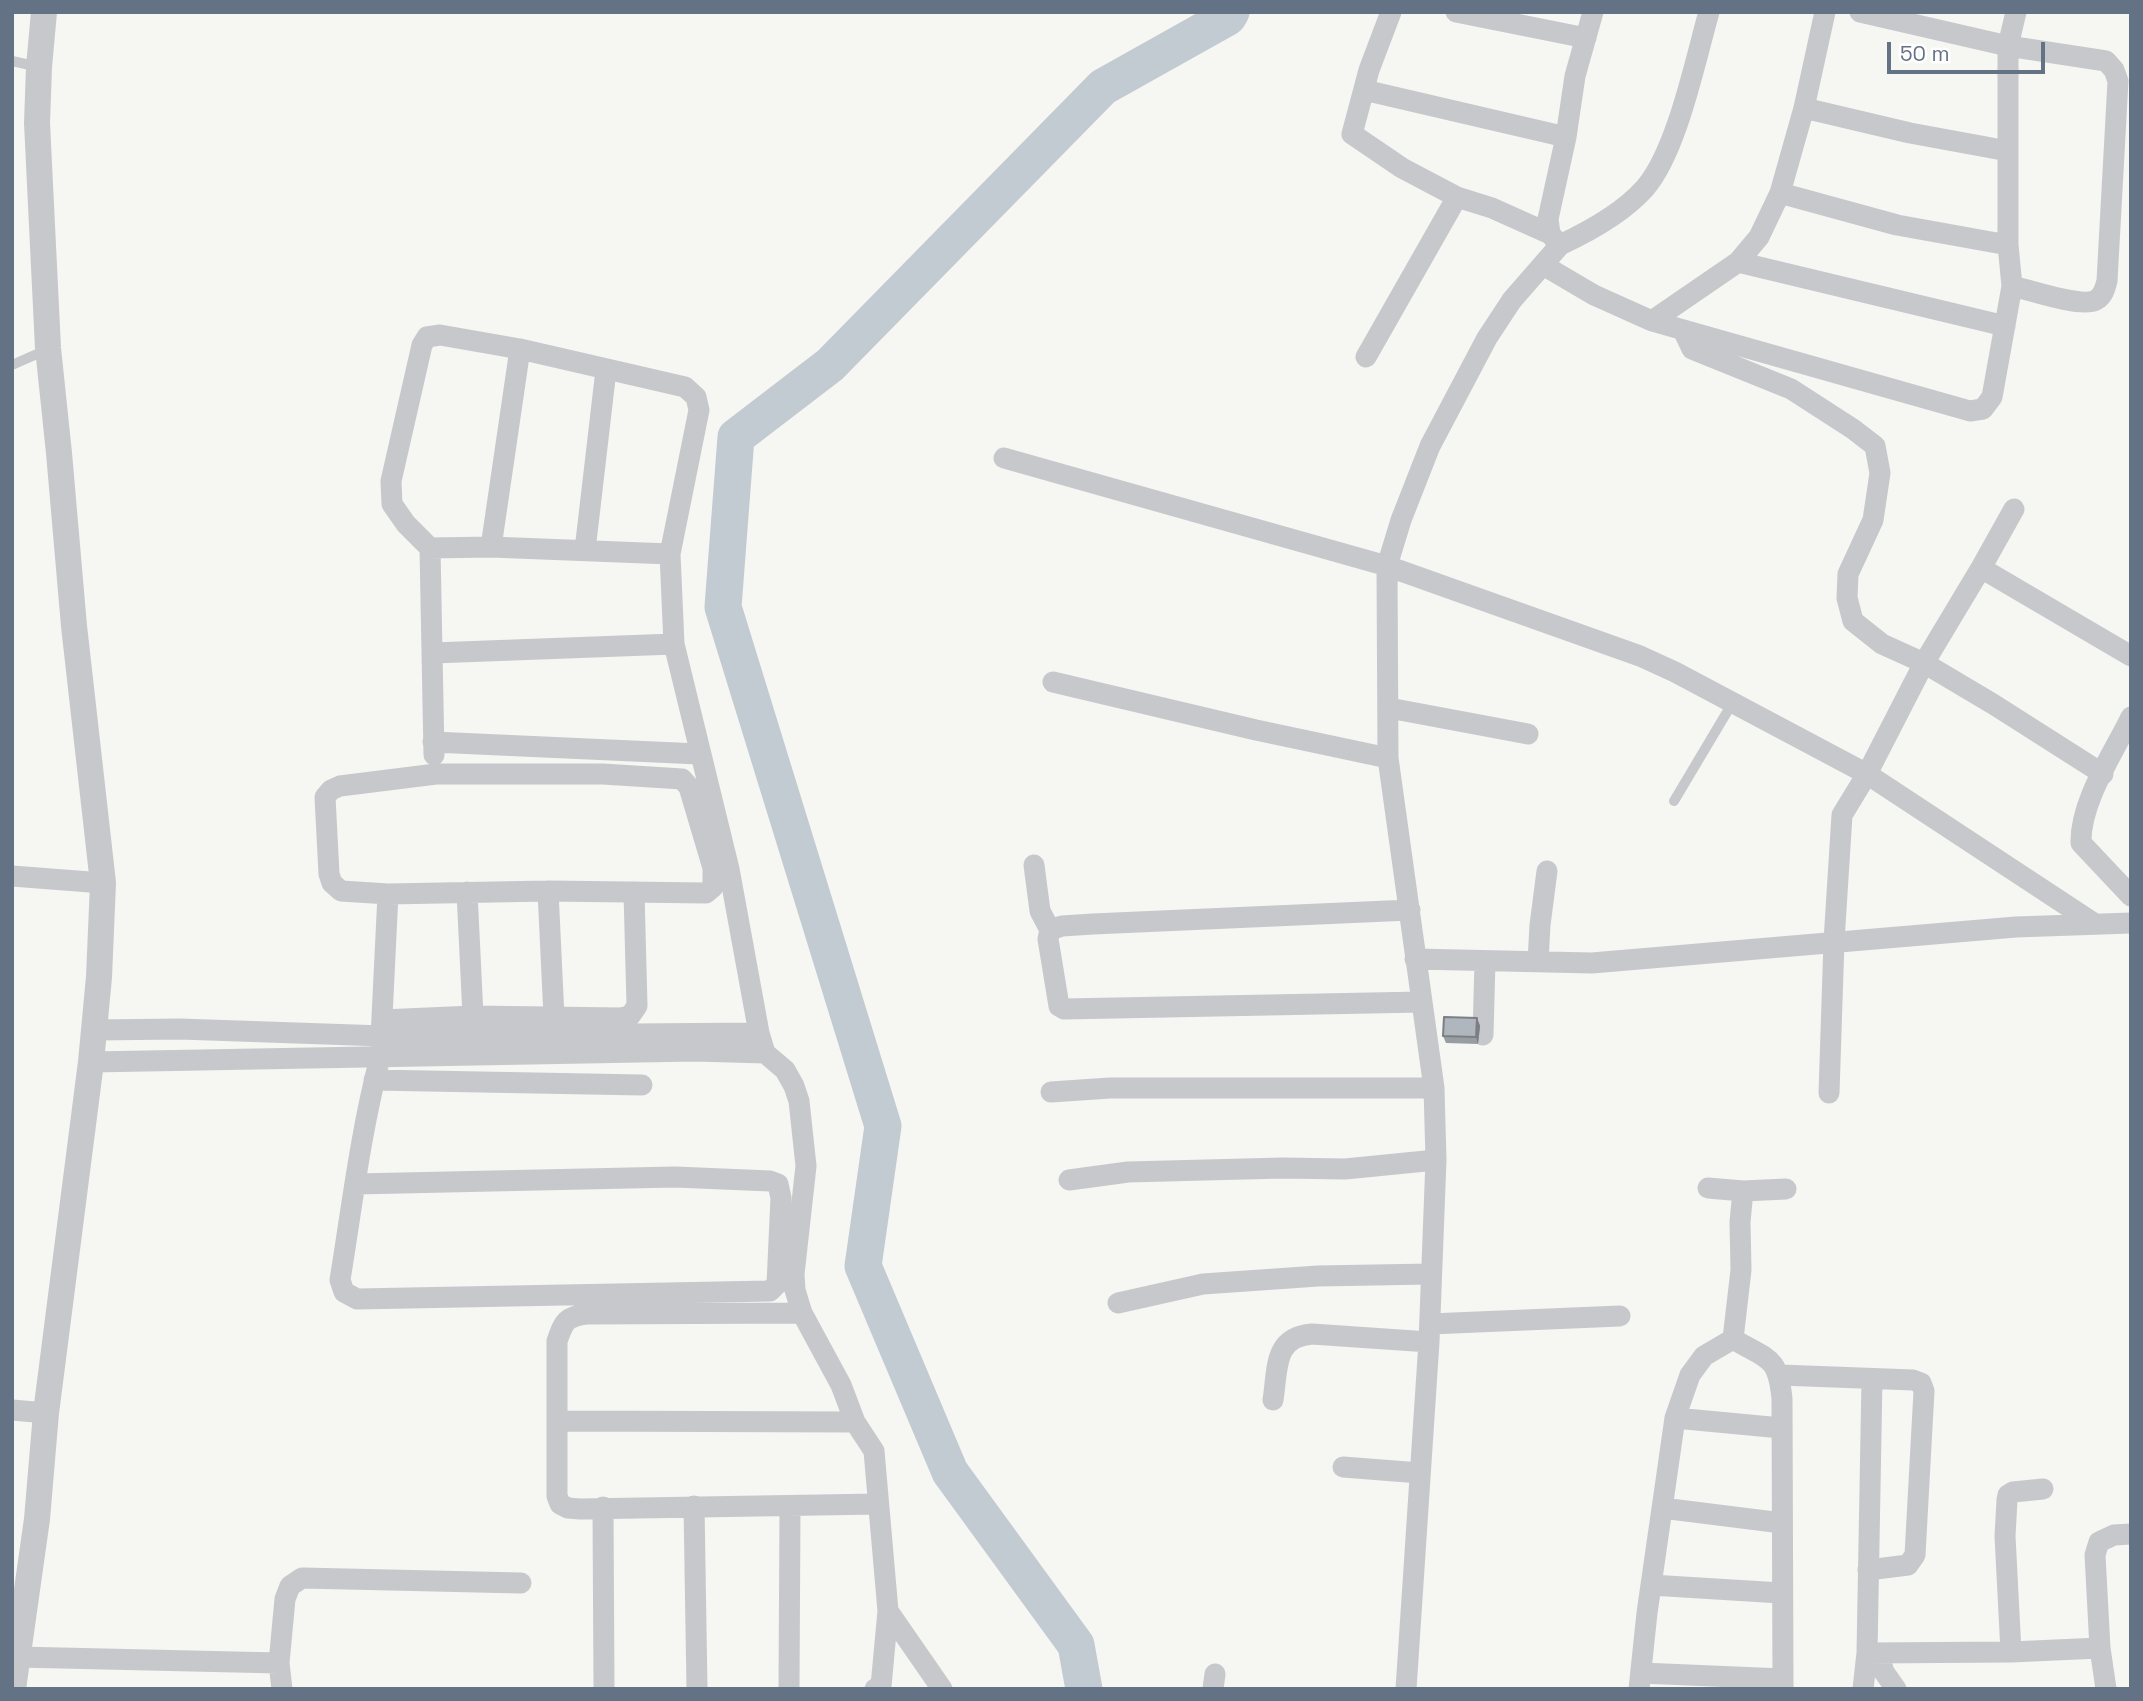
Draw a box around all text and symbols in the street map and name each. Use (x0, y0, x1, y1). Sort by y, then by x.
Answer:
scale bar (1891, 28, 2048, 72)
text: 50 m (1900, 40, 1950, 67)

